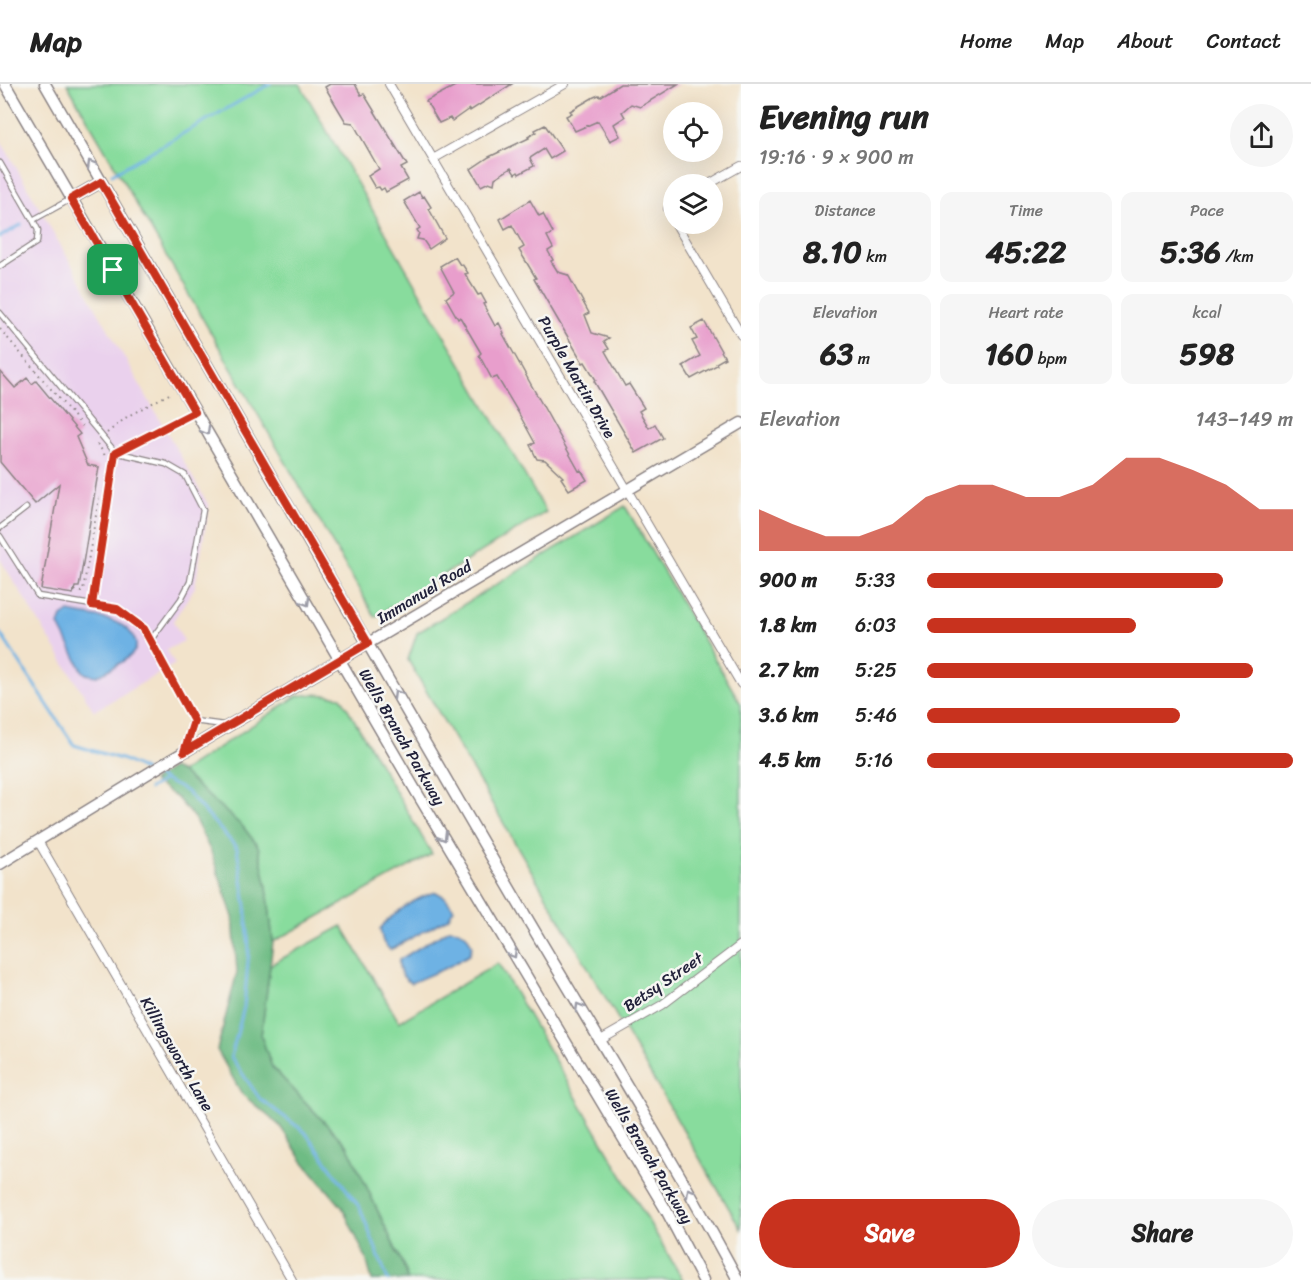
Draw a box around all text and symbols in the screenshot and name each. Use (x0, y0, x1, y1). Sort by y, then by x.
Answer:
text: Map (30, 17, 82, 66)
text: Home (960, 22, 1012, 60)
text: Map (1045, 22, 1084, 60)
text: About (1117, 22, 1174, 60)
text: Contact (1207, 22, 1281, 60)
text: Evening run (759, 88, 929, 146)
map controls (663, 102, 723, 234)
button: locate (663, 102, 723, 162)
button: share (1230, 104, 1293, 167)
text: 19:16 · 9 × 900 m (759, 140, 914, 175)
one-way arrow (87, 160, 98, 170)
button: layers (663, 174, 723, 234)
text: Distance (815, 196, 875, 225)
text: Time (1009, 196, 1043, 225)
text: Pace (1190, 196, 1224, 225)
text: 8.10 (803, 225, 862, 279)
text: 45:22 (986, 225, 1066, 279)
text: 5:36 (1160, 225, 1221, 279)
text: km (862, 242, 887, 271)
text: /km (1221, 242, 1254, 271)
pin (87, 244, 138, 295)
icon: arrive (96, 253, 129, 286)
text: Elevation (813, 298, 877, 327)
text: Heart rate (988, 298, 1064, 327)
text: kcal (1192, 298, 1222, 327)
street label: Purple Martin Drive (530, 310, 624, 444)
text: 63 (820, 327, 854, 381)
text: 160 (985, 327, 1034, 381)
text: 598 (1180, 327, 1234, 381)
text: m (854, 344, 870, 373)
text: bpm (1034, 344, 1067, 373)
text: Elevation (759, 402, 840, 437)
text: 143–149 m (1196, 402, 1293, 437)
one-way arrow (199, 425, 211, 435)
street label: Immanuel Road (370, 551, 479, 632)
text: 900 m (759, 563, 817, 598)
text: 5:33 (855, 563, 895, 598)
one-way arrow (299, 596, 310, 606)
text: 1.8 km (759, 608, 817, 643)
text: 6:03 (855, 608, 896, 643)
text: 2.7 km (759, 653, 819, 688)
text: 5:25 (855, 653, 897, 688)
street label: Wells Branch Parkway (351, 663, 454, 812)
one-way arrow (393, 689, 404, 700)
text: 3.6 km (759, 698, 819, 733)
text: 5:46 (855, 698, 897, 733)
text: 4.5 km (759, 743, 821, 778)
text: 5:16 (855, 743, 893, 778)
one-way arrow (436, 831, 448, 841)
street label: Betsy Street (617, 944, 709, 1020)
one-way arrow (505, 948, 517, 959)
street label: Killingsworth Lane (132, 991, 222, 1117)
one-way arrow (575, 1003, 586, 1013)
street label: Wells Branch Parkway (597, 1082, 702, 1230)
one-way arrow (686, 1188, 697, 1198)
button: Save (759, 1199, 1020, 1268)
button: Share (1032, 1199, 1293, 1268)

